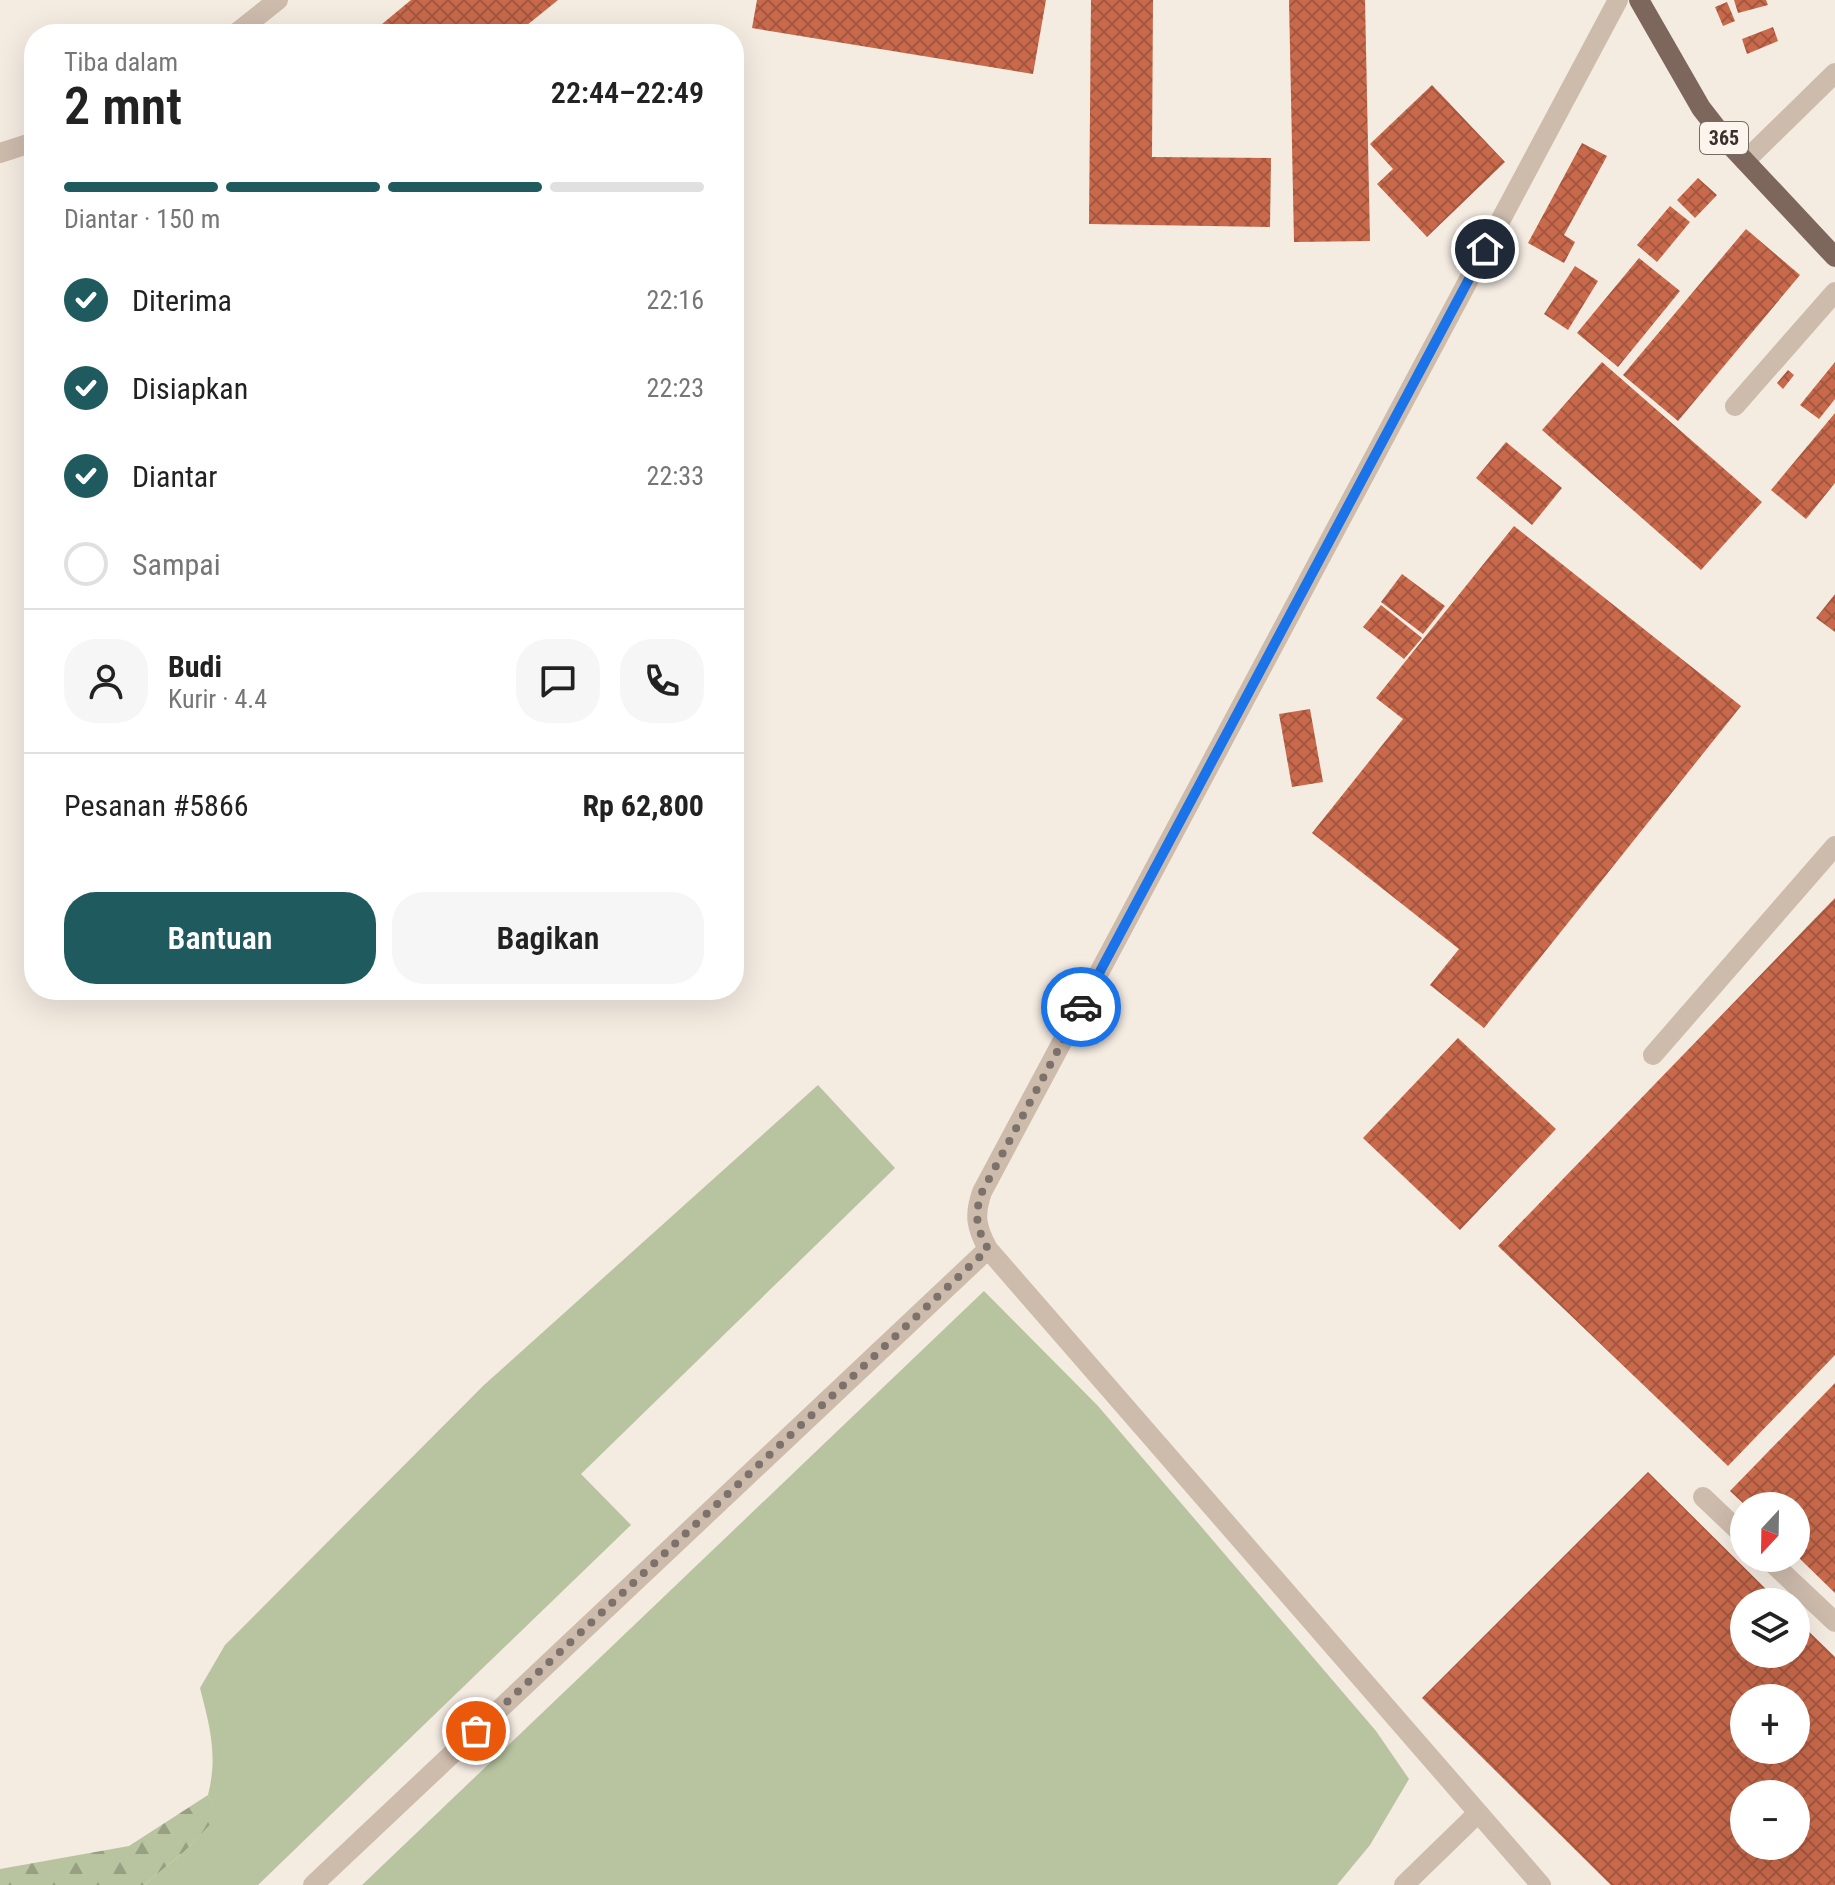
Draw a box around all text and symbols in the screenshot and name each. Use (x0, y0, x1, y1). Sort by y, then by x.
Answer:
text: Tiba dalam (64, 47, 178, 77)
text: 22:44–22:49 (551, 75, 704, 110)
text: 2 mnt (64, 76, 182, 137)
road number: 365 (1700, 122, 1748, 154)
text: Diantar · 150 m (64, 204, 220, 234)
pin (1451, 215, 1519, 283)
icon: home (1463, 227, 1507, 271)
icon: check (64, 278, 108, 322)
text: Diterima (132, 283, 232, 318)
text: 22:16 (647, 285, 704, 315)
icon: check (64, 366, 108, 410)
text: Disiapkan (132, 371, 248, 406)
text: 22:23 (647, 373, 704, 403)
icon: check (64, 454, 108, 498)
text: Diantar (132, 459, 217, 494)
text: 22:33 (647, 461, 704, 491)
text: Sampai (132, 547, 221, 582)
button: person (64, 639, 148, 723)
button: chat (516, 639, 600, 723)
button: phone (620, 639, 704, 723)
text: Budi (168, 649, 222, 684)
text: Kurir · 4.4 (168, 684, 267, 714)
text: Pesanan #5866 (64, 788, 249, 823)
text: Rp 62,800 (582, 788, 704, 823)
button: Bantuan (64, 892, 376, 984)
button: Bagikan (392, 892, 704, 984)
courier (1041, 967, 1121, 1047)
icon: car (1059, 985, 1103, 1029)
north arrow (1730, 1492, 1810, 1572)
map controls (1730, 1492, 1810, 1860)
button: layers (1730, 1588, 1810, 1668)
button: + (1730, 1684, 1810, 1764)
pin (442, 1697, 510, 1765)
icon: bag (454, 1709, 498, 1753)
button: − (1730, 1780, 1810, 1860)

